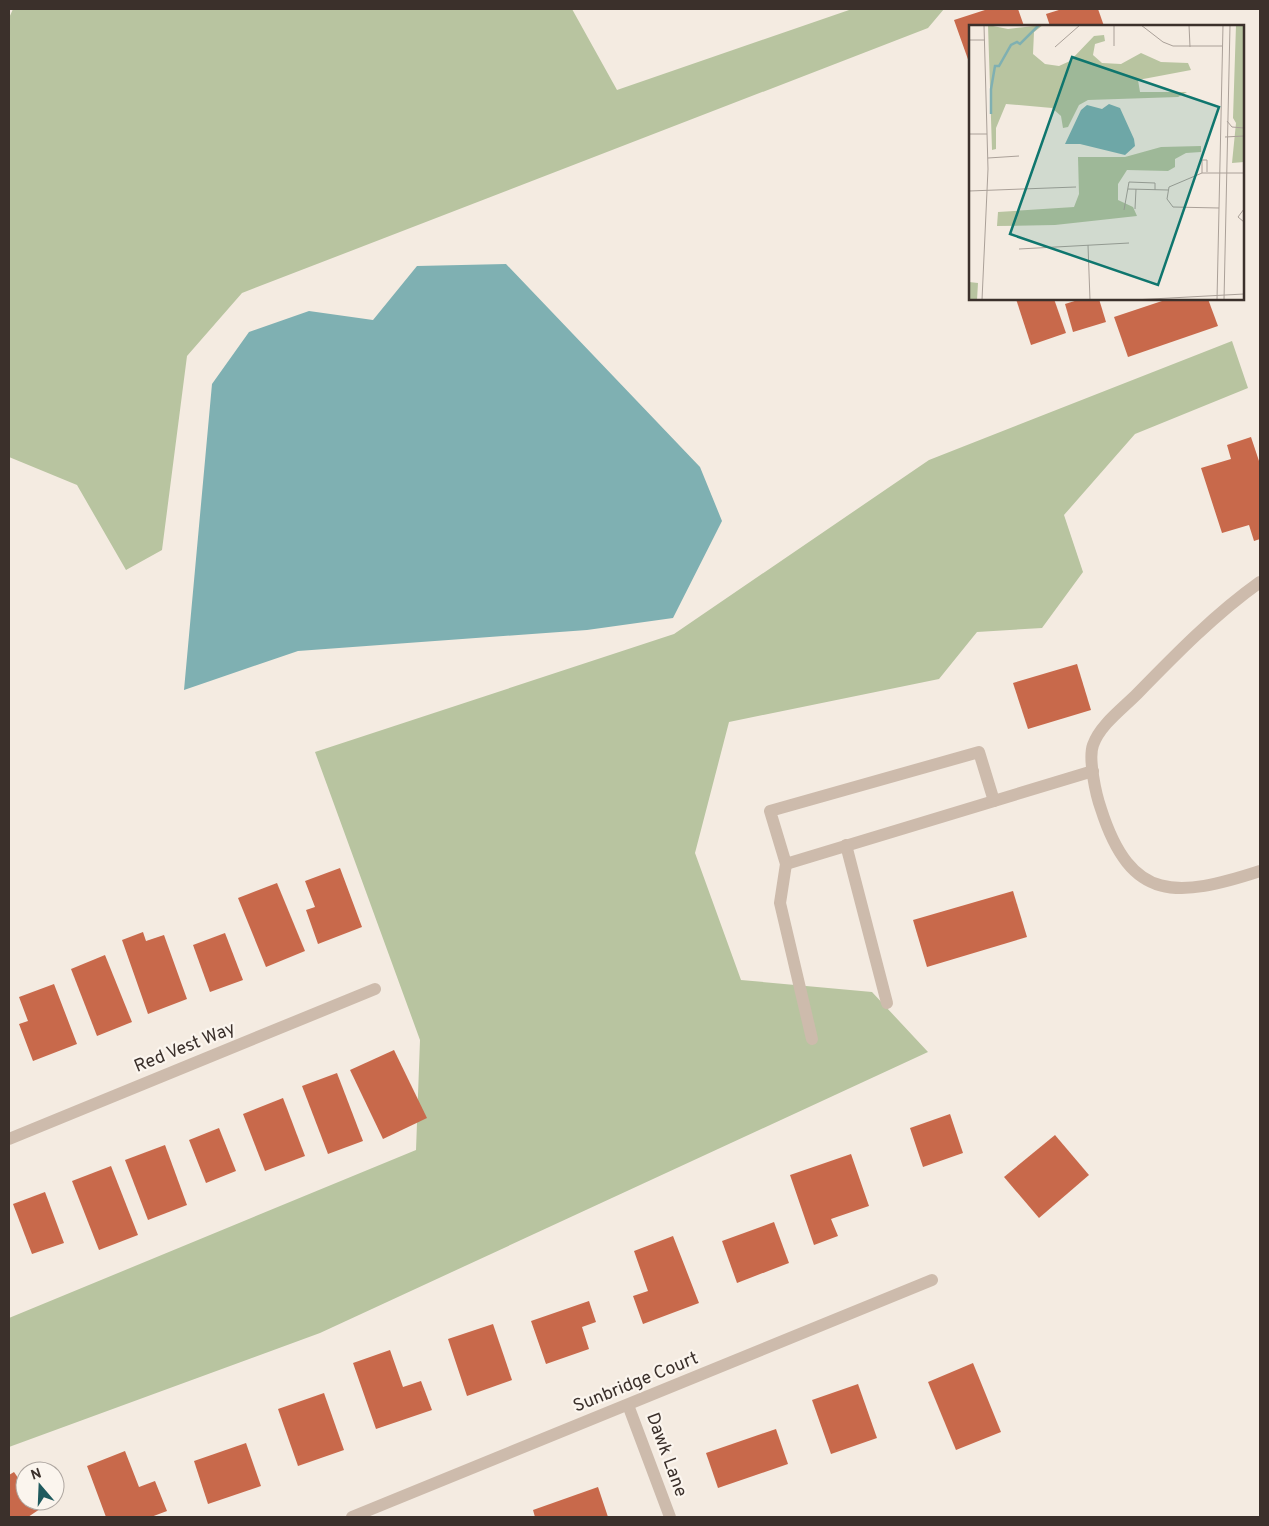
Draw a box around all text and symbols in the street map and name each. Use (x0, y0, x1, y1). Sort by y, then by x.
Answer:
inset map (969, 25, 1244, 300)
street label: Red Vest Way (131, 1017, 239, 1079)
street label: Sunbridge Court (570, 1347, 702, 1419)
street label: Dawk Lane (640, 1410, 692, 1500)
north arrow (15, 1461, 65, 1511)
text: N (29, 1465, 44, 1485)

